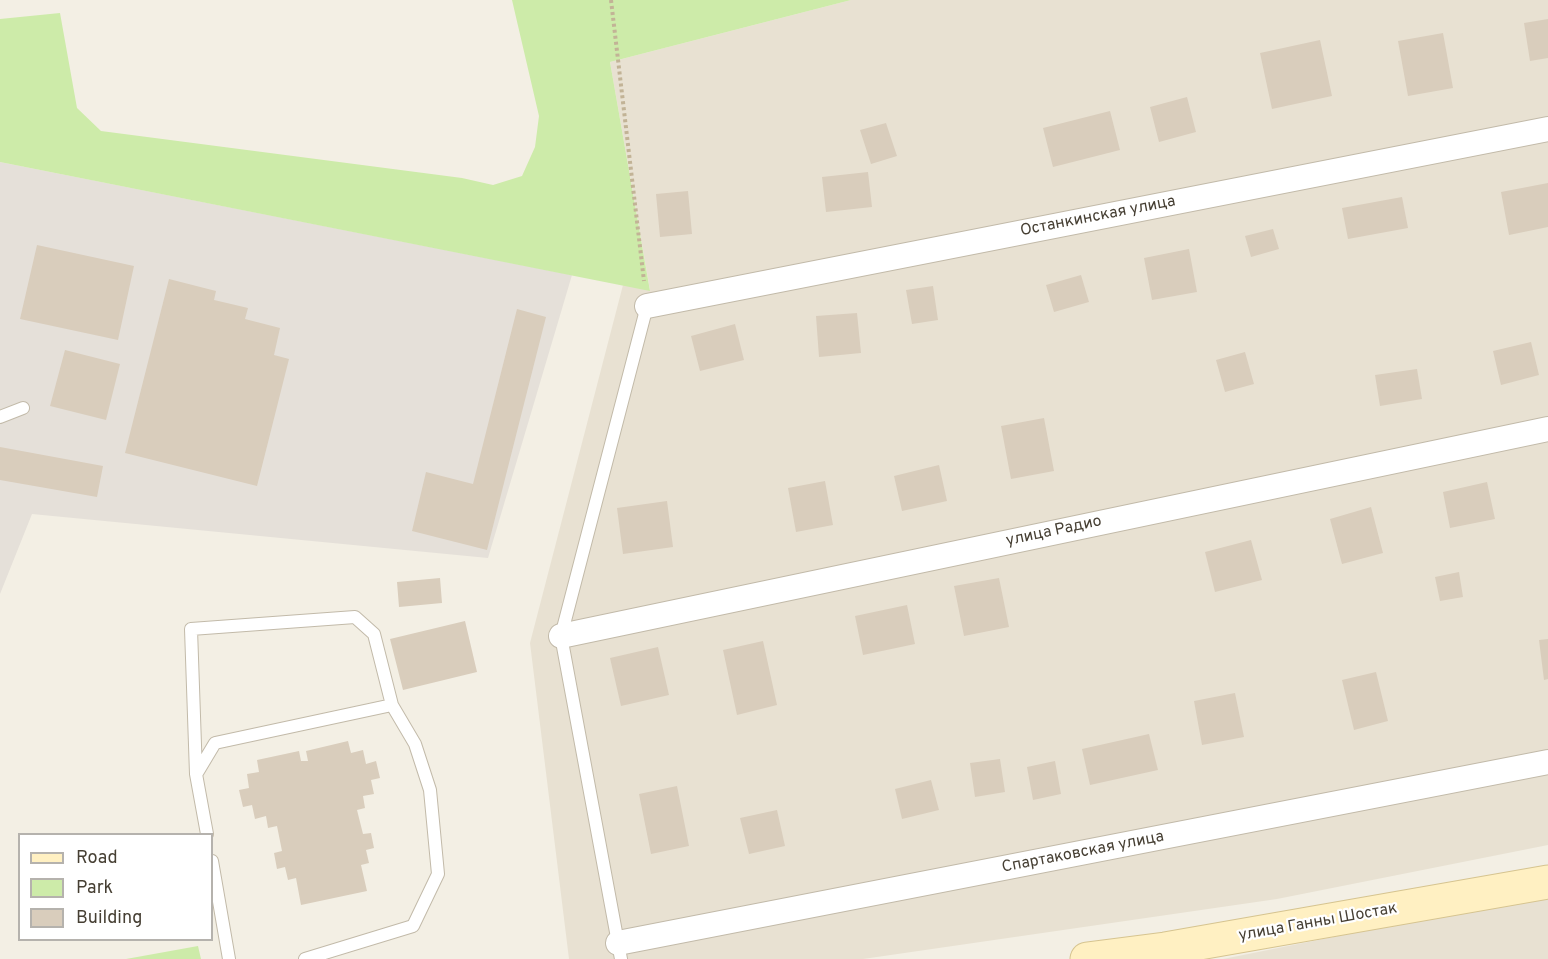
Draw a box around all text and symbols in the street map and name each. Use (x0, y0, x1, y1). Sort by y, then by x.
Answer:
street label: Останкинская улица (1019, 193, 1177, 241)
street label: улица Радио (1004, 512, 1104, 552)
street label: Спартаковская улица (1000, 828, 1166, 878)
legend (18, 833, 213, 941)
text: Road (76, 847, 118, 870)
text: Park (76, 877, 113, 900)
street label: улица Ганны Шостак (1237, 900, 1399, 946)
text: Building (76, 907, 142, 930)

